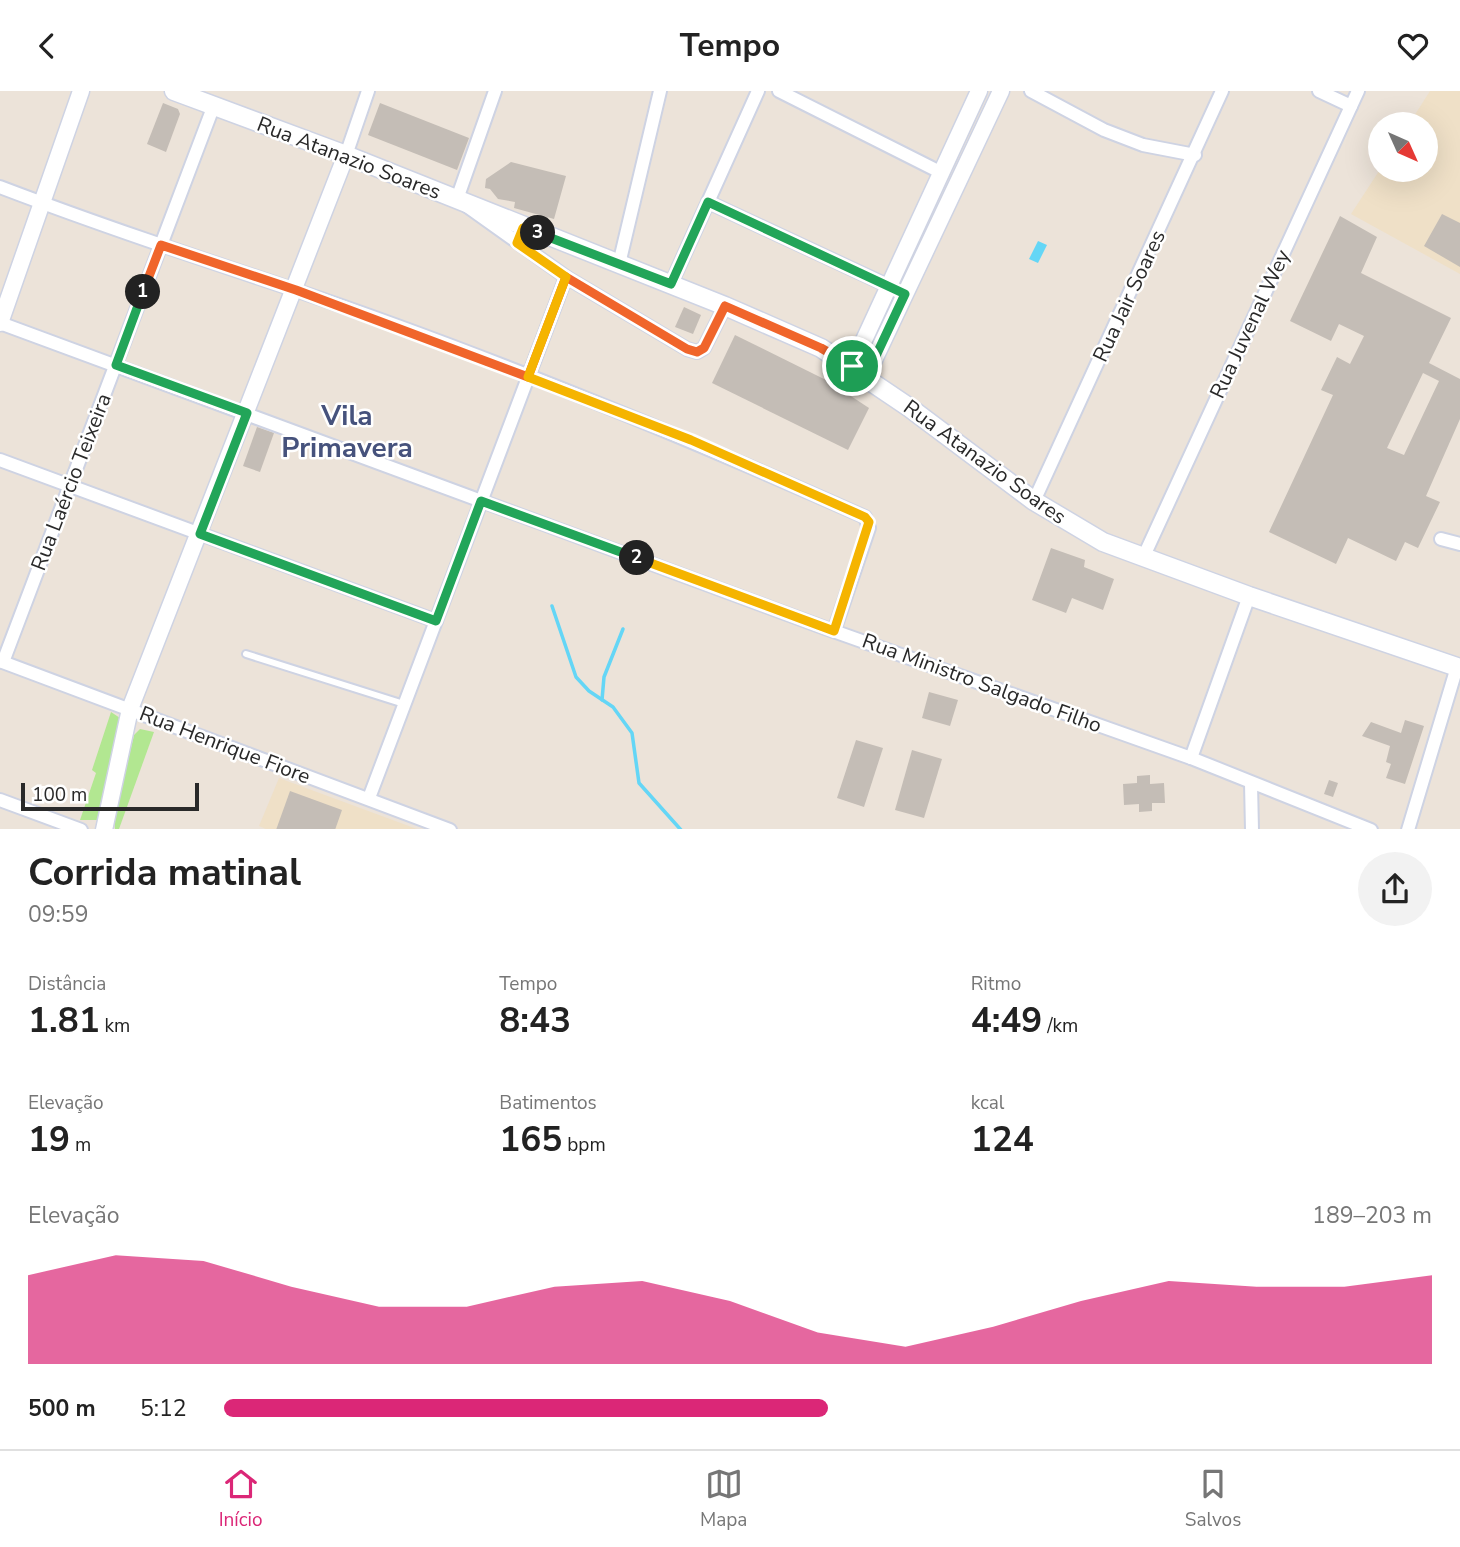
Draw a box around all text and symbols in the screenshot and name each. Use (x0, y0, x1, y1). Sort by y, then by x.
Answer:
text: Tempo (680, 24, 780, 67)
icon: back (28, 27, 66, 65)
icon: heart (1394, 27, 1432, 65)
street label: Rua Atanazio Soares (253, 110, 445, 206)
north arrow (1368, 112, 1438, 182)
map controls (1368, 112, 1438, 182)
pin: 3 (520, 215, 556, 251)
text: 3 (532, 219, 543, 245)
street label: Rua Jair Soares (1086, 226, 1172, 366)
street label: Rua Juvenal Wey (1203, 245, 1297, 403)
pin: 1 (125, 275, 160, 309)
text: 1 (137, 278, 148, 304)
pin (822, 336, 882, 396)
icon: arrive (833, 347, 871, 385)
street label: Rua Laércio Teixeira (24, 389, 118, 575)
street label: Rua Atanazio Soares (898, 393, 1072, 531)
district label: Vila Primavera (281, 397, 413, 467)
pin: 2 (620, 540, 654, 575)
text: 2 (631, 544, 642, 570)
street label: Rua Ministro Salgado Filho (858, 627, 1106, 739)
street label: Rua Henrique Fiore (135, 699, 315, 791)
scale bar (21, 781, 200, 812)
text: 100 m (32, 782, 87, 808)
text: Corrida matinal (28, 847, 301, 898)
button: share (1358, 852, 1432, 926)
text: 09:59 (28, 899, 88, 930)
text: Distância (28, 971, 106, 997)
text: Tempo (499, 971, 557, 997)
text: Ritmo (971, 971, 1021, 997)
text: 1.81 (28, 997, 100, 1044)
text: 8:43 (499, 997, 571, 1044)
text: 4:49 (971, 997, 1042, 1044)
text: km (100, 1013, 130, 1039)
text: /km (1042, 1013, 1078, 1039)
text: Elevação (28, 1090, 104, 1116)
text: Batimentos (499, 1090, 597, 1116)
text: kcal (971, 1090, 1004, 1116)
text: 19 (28, 1116, 70, 1163)
text: 165 (499, 1116, 562, 1163)
text: 124 (971, 1116, 1034, 1163)
text: m (70, 1132, 91, 1158)
text: bpm (562, 1132, 606, 1158)
text: Elevação (28, 1200, 120, 1231)
text: 189–203 m (1312, 1200, 1432, 1231)
text: 500 m (28, 1393, 96, 1424)
text: 5:12 (140, 1393, 187, 1424)
tab: Início (219, 1465, 263, 1533)
tab: Mapa (700, 1465, 747, 1533)
tab: Salvos (1185, 1465, 1241, 1533)

